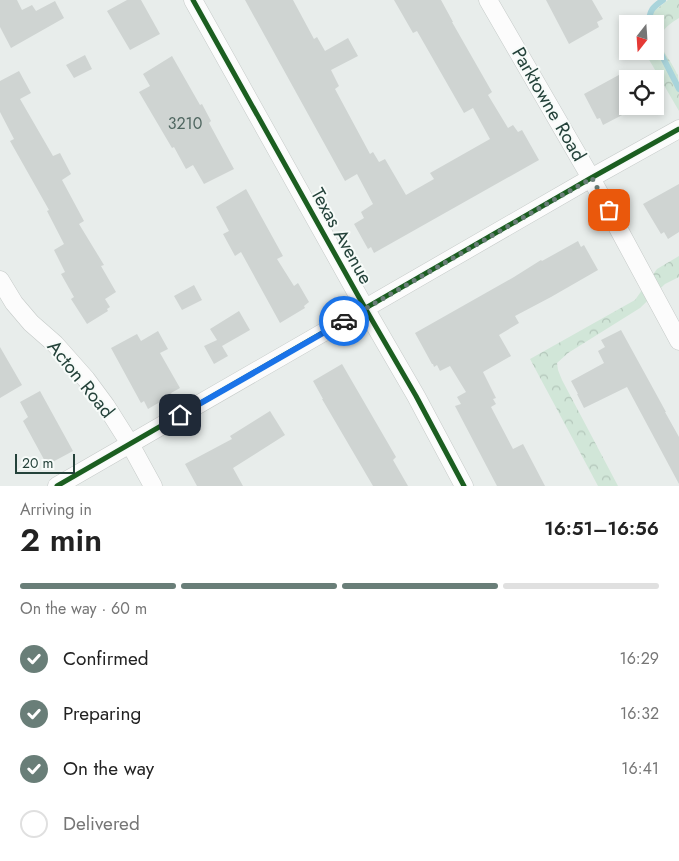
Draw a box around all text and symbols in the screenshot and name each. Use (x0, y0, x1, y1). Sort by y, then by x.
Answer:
north arrow (619, 15, 664, 60)
map controls (619, 15, 664, 115)
street label: Parktowne Road (505, 42, 593, 166)
button: locate (619, 70, 664, 115)
house number: 3210 (168, 112, 202, 135)
street label: Texas Avenue (304, 183, 380, 289)
pin (588, 189, 630, 231)
icon: bag (595, 196, 623, 224)
courier (319, 296, 369, 346)
icon: car (330, 307, 358, 335)
street label: Acton Road (41, 334, 121, 424)
pin (159, 394, 201, 436)
icon: home (166, 401, 194, 429)
scale bar (15, 451, 75, 474)
text: 20 m (22, 453, 54, 473)
text: Arriving in (20, 498, 92, 521)
text: 16:51–16:56 (544, 515, 659, 542)
text: 2 min (20, 517, 102, 563)
text: On the way · 60 m (20, 597, 147, 620)
icon: check (20, 645, 48, 673)
text: Confirmed (63, 645, 149, 672)
text: 16:29 (619, 647, 659, 670)
icon: check (20, 700, 48, 728)
text: Preparing (63, 700, 141, 727)
text: 16:32 (620, 702, 659, 725)
icon: check (20, 755, 48, 783)
text: On the way (63, 755, 154, 782)
text: 16:41 (621, 757, 659, 780)
text: Delivered (63, 810, 140, 837)

